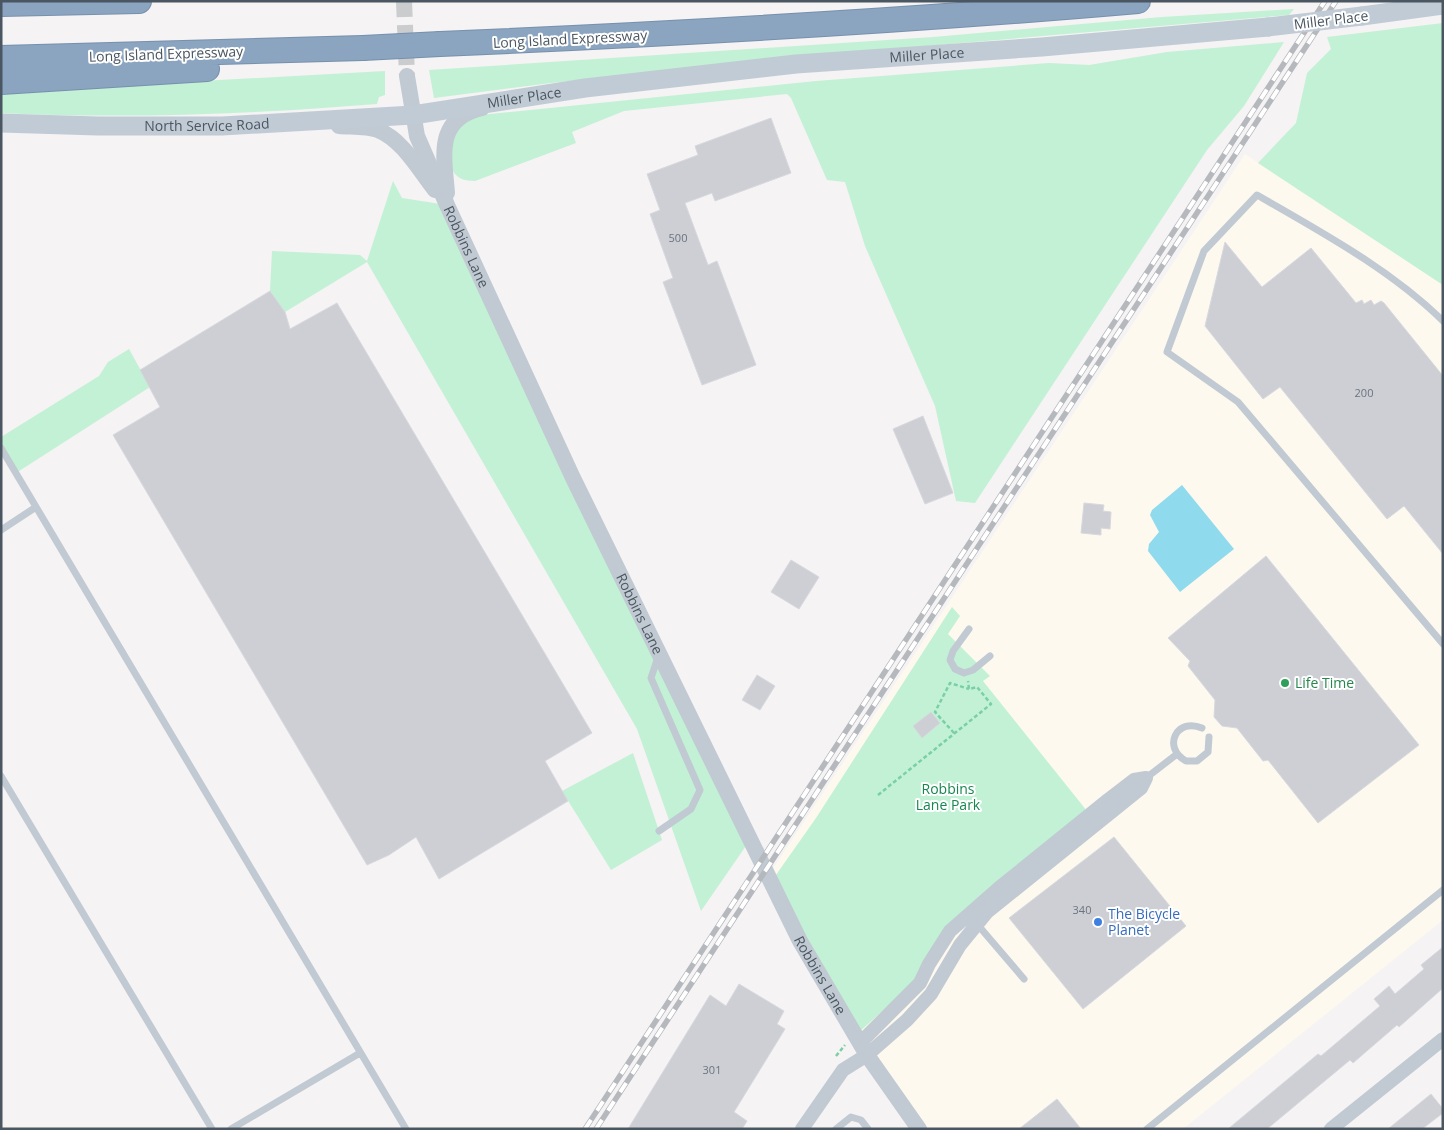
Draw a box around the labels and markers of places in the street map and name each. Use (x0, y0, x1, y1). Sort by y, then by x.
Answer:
place label: Life Time (1295, 673, 1354, 692)
marker: Life Time (1279, 677, 1291, 689)
place label: The Bicycle Planet (1108, 904, 1180, 939)
marker: The Bicycle Planet (1092, 916, 1104, 928)

